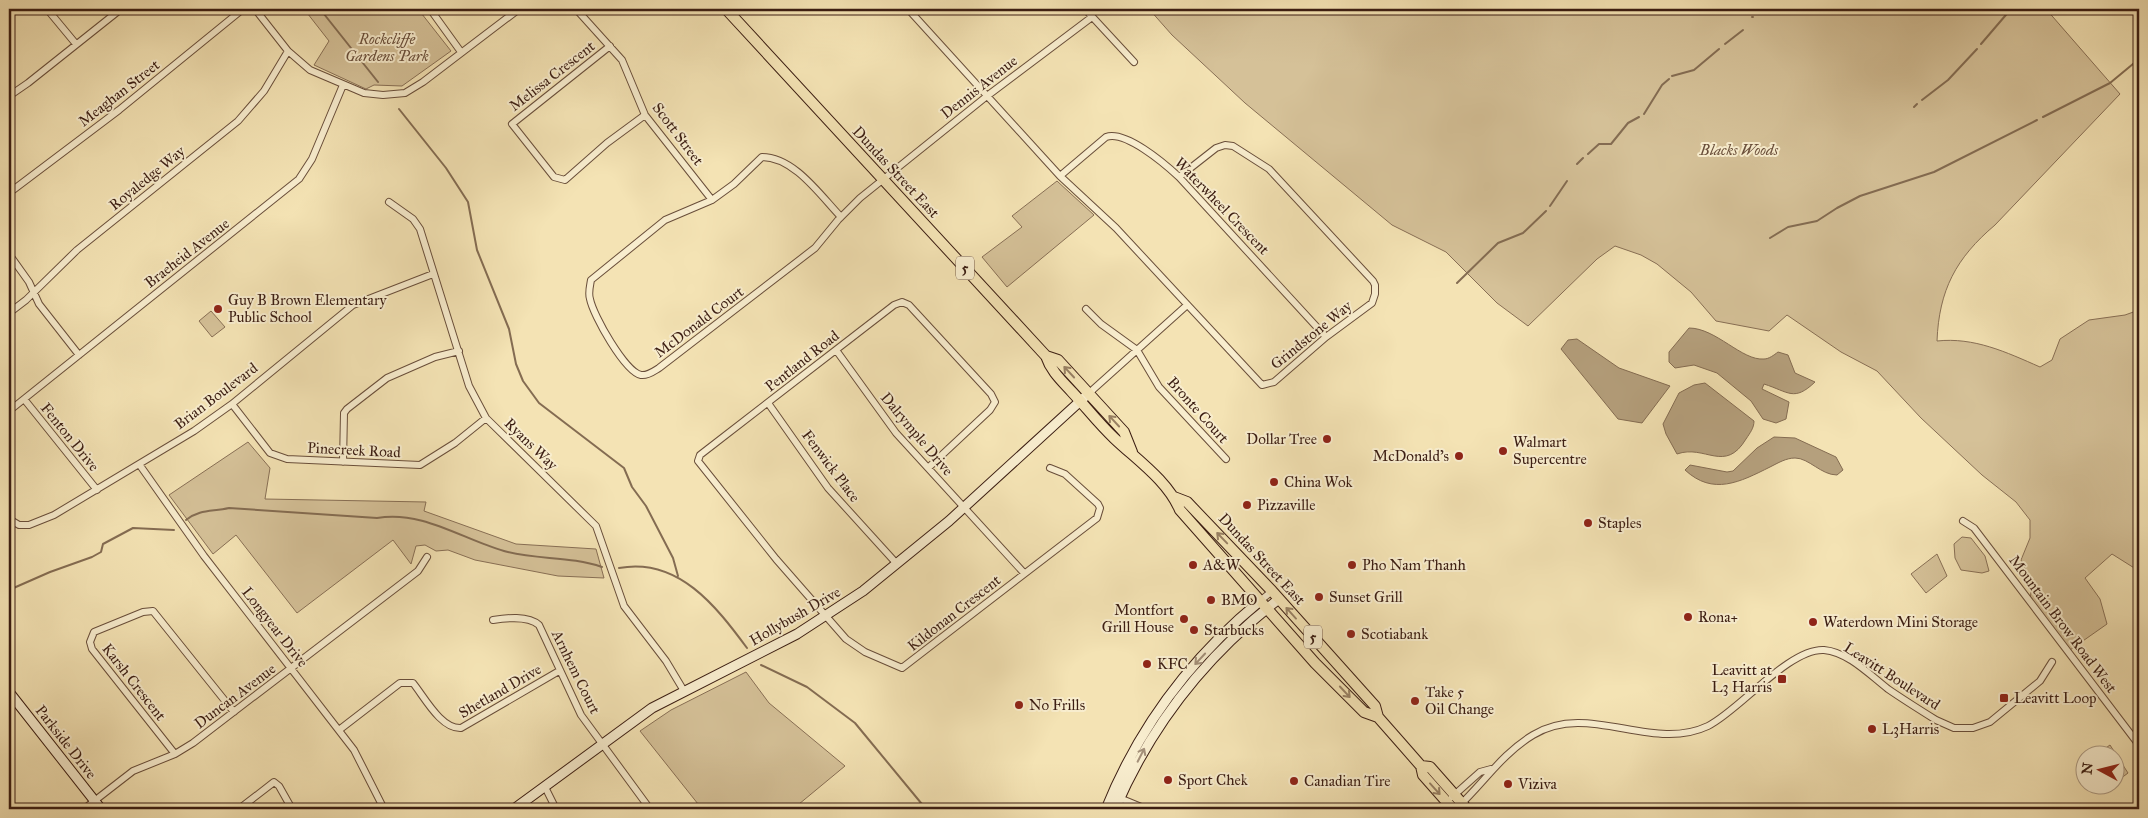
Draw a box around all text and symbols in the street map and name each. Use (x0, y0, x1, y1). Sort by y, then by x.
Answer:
park label: Rockcliffe Gardens Park (345, 30, 429, 65)
street label: Melissa Crescent (506, 37, 599, 115)
street label: Dennis Avenue (937, 52, 1021, 122)
street label: Meaghan Street (75, 55, 164, 130)
street label: Scott Street (649, 99, 708, 169)
street label: Dundas Street East (849, 122, 944, 222)
street label: Royaledge Way (105, 141, 189, 214)
park label: Blacks Woods (1699, 141, 1779, 159)
street label: Waterwheel Crescent (1171, 154, 1274, 259)
street label: Braeheid Avenue (141, 214, 233, 292)
road number: 5 (956, 256, 974, 280)
street label: McDonald Court (651, 282, 748, 361)
place label: Guy B Brown Elementary Public School (228, 291, 388, 326)
street label: Grindstone Way (1267, 296, 1356, 373)
marker: Guy B Brown Elementary Public School (212, 303, 224, 315)
street label: Pentland Road (761, 326, 843, 396)
street label: Brian Boulevard (171, 359, 262, 433)
one-way arrow (1063, 366, 1075, 379)
street label: Bronte Court (1164, 373, 1233, 447)
street label: Dalrymple Drive (877, 389, 957, 479)
street label: Fenton Drive (37, 399, 103, 475)
street label: Ryans Way (501, 414, 562, 474)
one-way arrow (1108, 414, 1119, 427)
street label: Fenwick Place (798, 426, 864, 506)
place label: Dollar Tree (1246, 430, 1317, 448)
marker: Dollar Tree (1321, 433, 1333, 445)
place label: Walmart Supercentre (1513, 433, 1587, 468)
street label: Pinecreek Road (307, 439, 402, 461)
marker: Walmart Supercentre (1497, 445, 1509, 457)
place label: McDonald's (1373, 447, 1449, 465)
marker: McDonald's (1453, 450, 1465, 462)
place label: China Wok (1284, 473, 1353, 491)
marker: China Wok (1268, 476, 1280, 488)
place label: Pizzaville (1257, 496, 1315, 514)
marker: Pizzaville (1241, 499, 1253, 511)
street label: Dundas Street East (1215, 509, 1310, 609)
place label: Staples (1598, 514, 1641, 532)
marker: Staples (1582, 517, 1594, 529)
one-way arrow (1216, 532, 1228, 544)
street label: Mountain Brow Road West (2005, 551, 2121, 697)
place label: A&W (1202, 556, 1241, 574)
place label: Pho Nam Thanh (1362, 556, 1466, 574)
marker: A&W (1187, 559, 1199, 571)
marker: Pho Nam Thanh (1346, 559, 1358, 571)
street label: Kildonan Crescent (904, 571, 1005, 655)
street label: Longyear Drive (238, 583, 312, 671)
street label: Hollybush Drive (746, 583, 844, 649)
place label: Sunset Grill (1329, 588, 1404, 606)
place label: BMO (1221, 591, 1258, 609)
marker: Sunset Grill (1313, 591, 1325, 603)
marker: BMO (1205, 594, 1217, 606)
place label: Montfort Grill House (1102, 601, 1175, 636)
one-way arrow (1285, 607, 1297, 620)
place label: Rona+ (1698, 608, 1738, 626)
marker: Rona+ (1682, 611, 1694, 623)
marker: Montfort Grill House (1178, 613, 1190, 625)
place label: Waterdown Mini Storage (1823, 613, 1978, 631)
marker: Waterdown Mini Storage (1807, 616, 1819, 628)
place label: Starbucks (1204, 621, 1264, 639)
marker: Starbucks (1188, 624, 1200, 636)
place label: Scotiabank (1361, 625, 1428, 643)
street label: Arnhem Court (548, 626, 604, 717)
road number: 5 (1304, 626, 1322, 649)
marker: Scotiabank (1345, 628, 1357, 640)
street label: Leavitt Boulevard (1841, 638, 1944, 714)
street label: Karsh Crescent (98, 640, 170, 725)
one-way arrow (1194, 653, 1206, 666)
place label: KFC (1157, 655, 1188, 673)
marker: KFC (1141, 658, 1153, 670)
street label: Duncan Avenue (191, 660, 279, 732)
street label: Shetland Drive (455, 660, 545, 722)
place label: Leavitt at L3 Harris (1712, 661, 1773, 696)
marker: Leavitt at L3 Harris (1776, 673, 1788, 685)
place label: Take 5 Oil Change (1425, 683, 1494, 718)
one-way arrow (1339, 686, 1351, 699)
place label: Leavitt Loop (2014, 689, 2097, 707)
marker: Leavitt Loop (1998, 692, 2010, 704)
marker: Take 5 Oil Change (1409, 695, 1421, 707)
place label: No Frills (1029, 696, 1085, 714)
marker: No Frills (1013, 699, 1025, 711)
street label: Parkside Drive (32, 702, 100, 782)
place label: L3Harris (1882, 720, 1939, 738)
marker: L3Harris (1866, 723, 1878, 735)
north arrow (2076, 746, 2126, 796)
one-way arrow (1136, 747, 1146, 762)
text: N (2078, 761, 2097, 775)
place label: Sport Chek (1178, 771, 1248, 789)
place label: Canadian Tire (1304, 772, 1391, 790)
marker: Sport Chek (1162, 774, 1174, 786)
marker: Canadian Tire (1288, 775, 1300, 787)
place label: Viziva (1517, 775, 1558, 793)
marker: Viziva (1502, 778, 1514, 790)
one-way arrow (1429, 782, 1441, 795)

